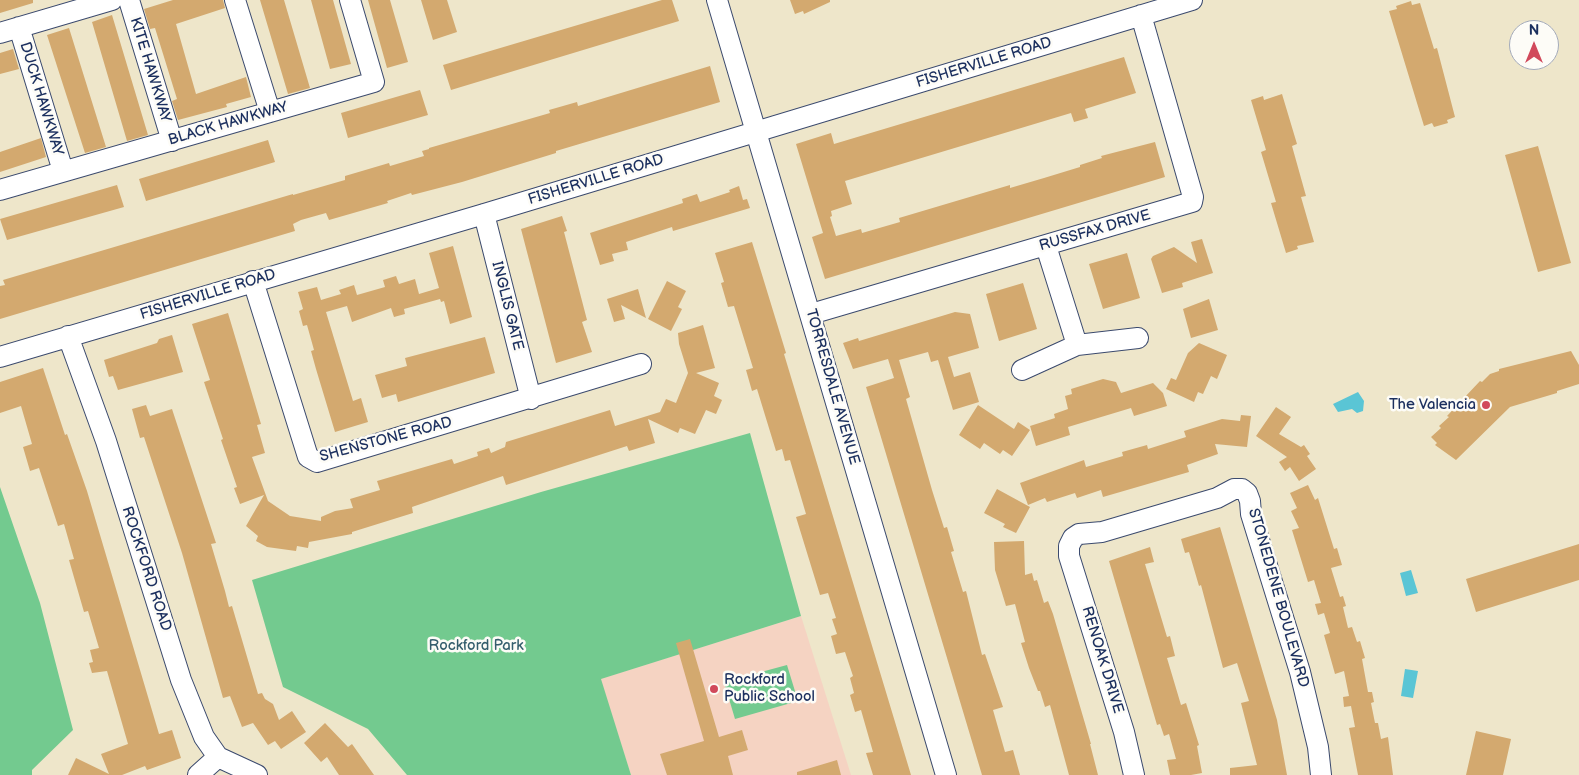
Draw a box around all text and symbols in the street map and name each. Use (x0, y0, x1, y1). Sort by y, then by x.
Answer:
street label: KITE HAWKWAY (125, 15, 175, 125)
north arrow (1509, 20, 1559, 70)
text: N (1529, 22, 1539, 39)
street label: FISHERVILLE ROAD (914, 34, 1054, 92)
street label: DUCK HAWKWAY (15, 40, 67, 158)
street label: BLACK HAWKWAY (166, 98, 290, 150)
street label: FISHERVILLE ROAD (526, 151, 666, 209)
street label: RUSSFAX DRIVE (1037, 206, 1153, 256)
street label: INGLIS GATE (487, 260, 527, 352)
street label: FISHERVILLE ROAD (138, 266, 278, 324)
street label: TORRESDALE AVENUE (801, 307, 863, 467)
place label: The Valencia (1389, 396, 1476, 414)
marker: The Valencia (1480, 399, 1492, 411)
street label: SHENSTONE ROAD (318, 414, 454, 466)
street label: ROCKFORD ROAD (117, 504, 175, 634)
street label: STONEDENE BOULEVARD (1244, 506, 1312, 690)
street label: RENOAK DRIVE (1077, 604, 1127, 716)
park label: Rockford Park (429, 637, 523, 655)
place label: Rockford Public School (724, 671, 815, 706)
marker: Rockford Public School (708, 683, 720, 695)

